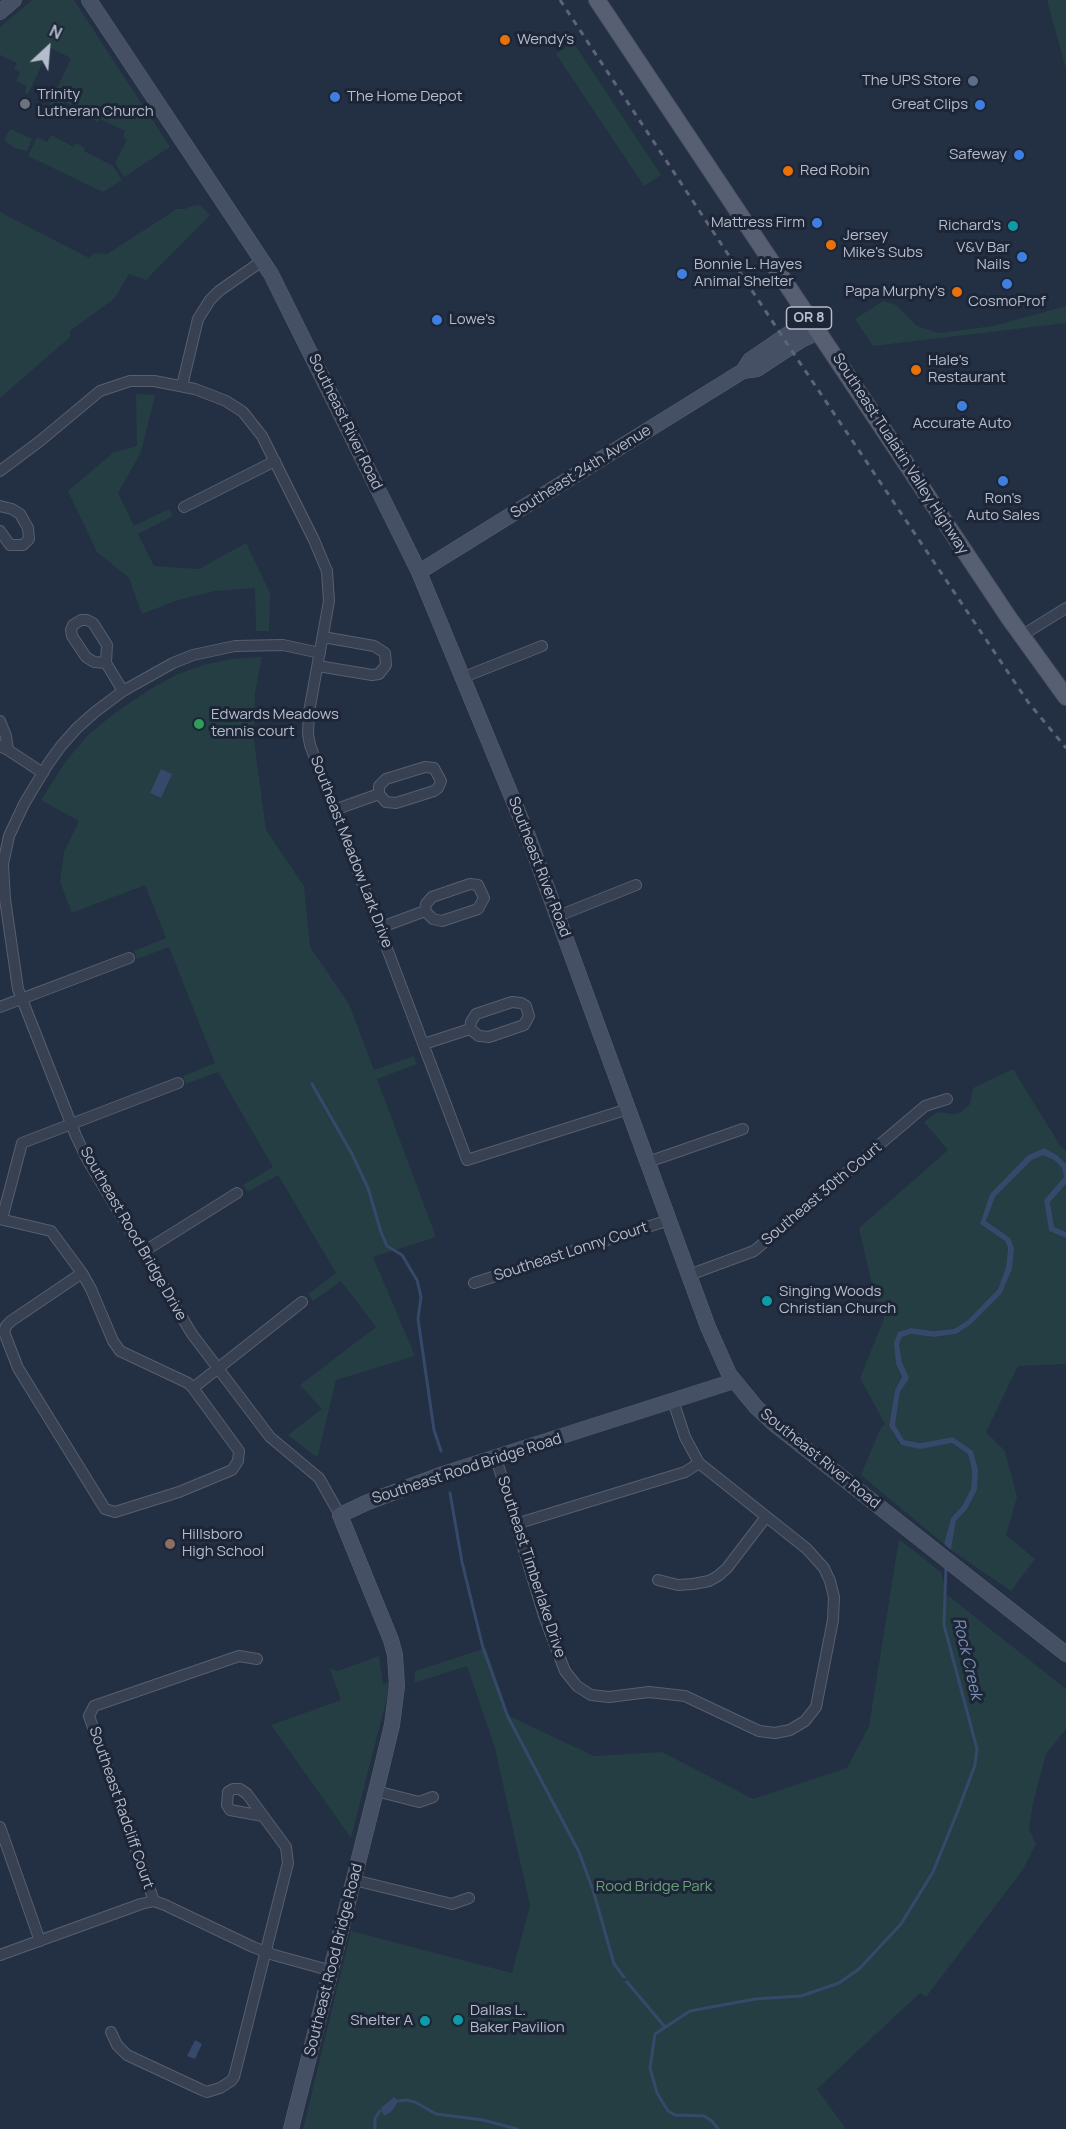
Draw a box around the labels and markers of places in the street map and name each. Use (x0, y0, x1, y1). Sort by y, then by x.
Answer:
place label: Wendy's (517, 31, 574, 49)
marker: Wendy's (498, 33, 512, 47)
place label: The UPS Store (862, 72, 961, 90)
marker: The UPS Store (966, 74, 980, 88)
place label: Trinity Lutheran Church (37, 86, 154, 121)
place label: The Home Depot (347, 88, 463, 106)
marker: The Home Depot (328, 90, 342, 104)
place label: Great Clips (892, 96, 968, 114)
marker: Trinity Lutheran Church (18, 97, 32, 111)
marker: Great Clips (973, 98, 987, 112)
place label: Safeway (949, 146, 1007, 164)
marker: Safeway (1012, 148, 1026, 162)
place label: Red Robin (800, 162, 870, 180)
marker: Red Robin (781, 164, 795, 178)
place label: Mattress Firm (711, 214, 805, 232)
marker: Mattress Firm (810, 216, 824, 230)
place label: Richard's (938, 217, 1001, 235)
marker: Richard's (1006, 219, 1020, 233)
place label: Jersey Mike's Subs (843, 227, 923, 262)
marker: Jersey Mike's Subs (824, 238, 838, 252)
place label: V&V Bar Nails (956, 239, 1010, 274)
marker: V&V Bar Nails (1015, 250, 1029, 264)
place label: Bonnie L. Hayes Animal Shelter (694, 256, 802, 291)
marker: Bonnie L. Hayes Animal Shelter (675, 267, 689, 281)
marker: CosmoProf (1000, 277, 1014, 291)
place label: Papa Murphy's (845, 283, 945, 301)
marker: Papa Murphy's (950, 285, 964, 299)
place label: CosmoProf (968, 293, 1046, 311)
place label: Lowe's (449, 311, 495, 329)
marker: Lowe's (430, 313, 444, 327)
place label: Hale's Restaurant (928, 352, 1006, 387)
marker: Hale's Restaurant (909, 363, 923, 377)
marker: Accurate Auto (955, 399, 969, 413)
place label: Accurate Auto (913, 415, 1011, 433)
marker: Ron's Auto Sales (996, 474, 1010, 488)
place label: Ron's Auto Sales (966, 490, 1040, 525)
place label: Edwards Meadows tennis court (211, 706, 339, 741)
marker: Edwards Meadows tennis court (192, 717, 206, 731)
place label: Singing Woods Christian Church (779, 1283, 896, 1318)
marker: Singing Woods Christian Church (760, 1294, 774, 1308)
place label: Hillsboro High School (182, 1526, 264, 1561)
marker: Hillsboro High School (163, 1537, 177, 1551)
place label: Dallas L. Baker Pavilion (470, 2002, 565, 2037)
place label: Shelter A (350, 2012, 413, 2030)
marker: Dallas L. Baker Pavilion (451, 2013, 465, 2027)
marker: Shelter A (418, 2014, 432, 2028)

